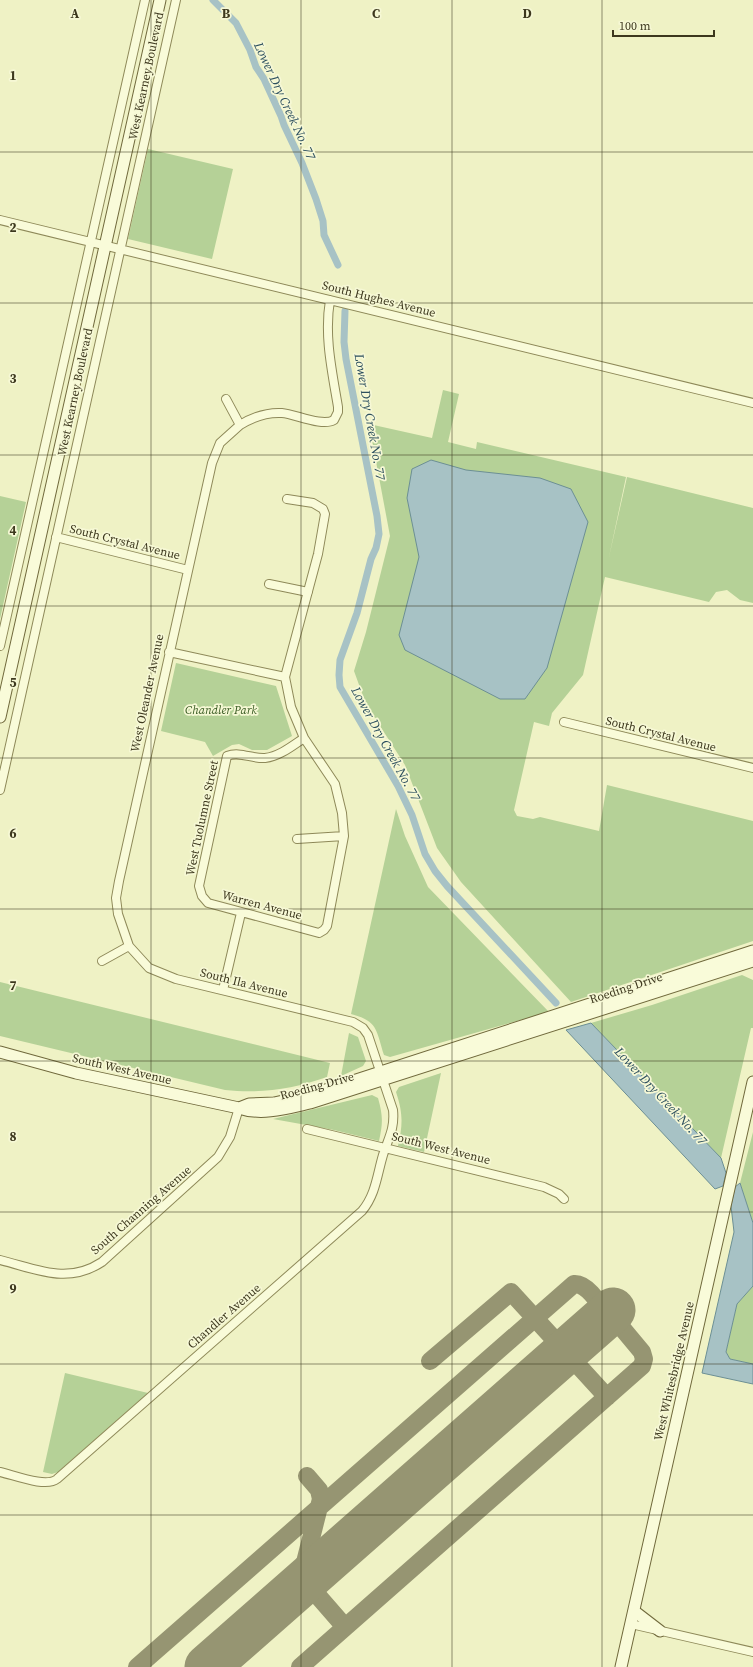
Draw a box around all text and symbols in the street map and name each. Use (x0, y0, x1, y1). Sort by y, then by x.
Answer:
text: A (71, 5, 80, 22)
text: B (222, 5, 231, 22)
text: C (372, 5, 380, 22)
text: D (522, 5, 532, 22)
street label: West Kearney Boulevard (125, 11, 167, 141)
scale bar (613, 12, 714, 38)
text: 100 m (619, 18, 651, 34)
water label: Lower Dry Creek No. 77 (250, 38, 320, 163)
text: 1 (9, 67, 17, 84)
text: 2 (9, 219, 17, 236)
street label: South Hughes Avenue (321, 277, 437, 321)
street label: West Kearney Boulevard (54, 327, 96, 457)
water label: Lower Dry Creek No. 77 (350, 351, 390, 482)
text: 3 (9, 370, 17, 387)
street label: South Crystal Avenue (68, 521, 182, 563)
text: 4 (9, 522, 17, 539)
street label: West Oleander Avenue (127, 633, 167, 753)
text: 5 (9, 674, 17, 691)
water label: Lower Dry Creek No. 77 (347, 683, 425, 805)
park label: Chandler Park (185, 702, 257, 718)
street label: South Crystal Avenue (604, 713, 718, 755)
street label: West Tuolumne Street (182, 759, 222, 877)
text: 6 (9, 825, 17, 842)
street label: Warren Avenue (220, 887, 304, 923)
street label: South Ila Avenue (199, 964, 289, 1002)
street label: Roeding Drive (587, 969, 665, 1007)
text: 7 (9, 977, 17, 994)
water label: Lower Dry Creek No. 77 (610, 1043, 711, 1149)
street label: South West Avenue (71, 1050, 173, 1088)
street label: Roeding Drive (278, 1068, 356, 1104)
text: 8 (9, 1128, 17, 1145)
street label: South West Avenue (390, 1128, 492, 1168)
street label: South Channing Avenue (87, 1162, 195, 1258)
text: 9 (9, 1280, 17, 1297)
street label: Chandler Avenue (184, 1280, 264, 1352)
street label: West Whitesbridge Avenue (650, 1300, 698, 1442)

